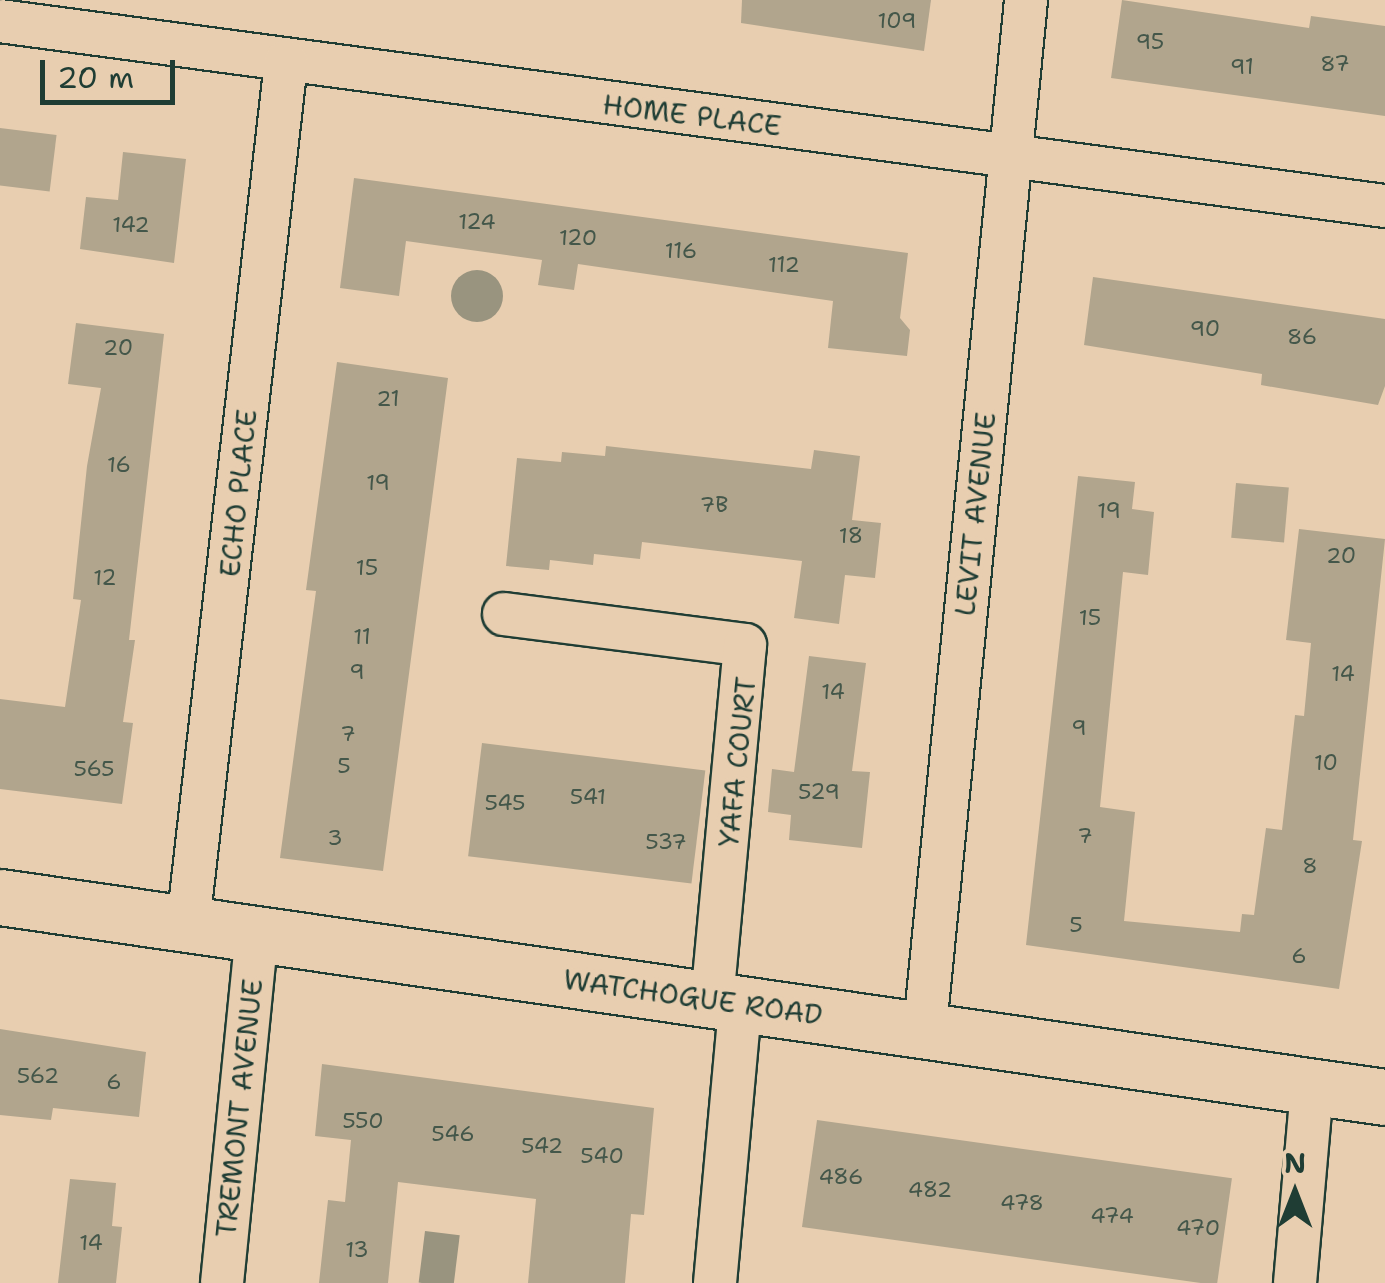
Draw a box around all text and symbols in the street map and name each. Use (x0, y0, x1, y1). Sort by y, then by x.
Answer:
house number: 109 (878, 8, 916, 34)
house number: 95 (1136, 29, 1164, 55)
scale bar (45, 40, 180, 102)
house number: 87 (1320, 51, 1350, 77)
house number: 91 (1230, 54, 1254, 80)
text: 20 m (57, 57, 134, 98)
street label: HOME PLACE (601, 87, 783, 143)
house number: 124 (458, 209, 496, 235)
house number: 142 (112, 212, 150, 238)
house number: 120 (559, 225, 597, 251)
house number: 116 (665, 238, 697, 264)
house number: 112 (768, 252, 800, 278)
house number: 90 (1190, 316, 1220, 342)
house number: 86 (1287, 324, 1317, 350)
house number: 20 (103, 335, 133, 361)
house number: 21 (376, 386, 400, 412)
street label: ECHO PLACE (212, 407, 264, 579)
street label: LEVIT AVENUE (948, 410, 1002, 618)
house number: 16 (107, 452, 131, 478)
house number: 19 (366, 470, 390, 496)
house number: 7B (700, 492, 728, 518)
house number: 19 (1097, 498, 1121, 524)
house number: 18 (839, 523, 863, 549)
house number: 20 (1326, 543, 1356, 569)
house number: 15 (356, 555, 378, 581)
house number: 12 (93, 565, 117, 591)
house number: 15 (1079, 605, 1101, 631)
house number: 11 (353, 624, 371, 650)
house number: 9 (349, 659, 365, 685)
house number: 14 (1331, 661, 1355, 687)
street label: YAFA COURT (711, 675, 763, 849)
house number: 14 (821, 679, 845, 705)
house number: 9 (1071, 715, 1087, 741)
house number: 7 (340, 721, 356, 747)
house number: 10 (1314, 750, 1338, 776)
house number: 5 (337, 753, 351, 779)
house number: 565 (73, 756, 115, 782)
house number: 529 (798, 779, 840, 805)
house number: 541 (570, 784, 606, 810)
house number: 545 (484, 790, 526, 816)
house number: 7 (1077, 823, 1093, 849)
house number: 3 (327, 825, 343, 851)
house number: 537 (645, 829, 687, 855)
house number: 8 (1302, 853, 1318, 879)
house number: 5 (1069, 912, 1083, 938)
house number: 6 (1291, 943, 1307, 969)
street label: WATCHOGUE ROAD (561, 962, 825, 1032)
street label: TREMONT AVENUE (209, 977, 269, 1239)
house number: 562 (17, 1063, 59, 1089)
house number: 6 (106, 1069, 122, 1095)
house number: 550 (342, 1108, 384, 1134)
house number: 546 (431, 1121, 475, 1147)
house number: 542 (521, 1133, 563, 1159)
house number: 540 (580, 1143, 624, 1169)
north arrow (1245, 1143, 1345, 1243)
text: N (1284, 1144, 1306, 1182)
house number: 486 (818, 1164, 864, 1190)
house number: 482 (908, 1177, 952, 1203)
house number: 478 (1000, 1190, 1044, 1216)
house number: 474 (1090, 1203, 1134, 1229)
house number: 470 (1176, 1215, 1220, 1241)
house number: 14 (79, 1230, 103, 1256)
house number: 13 (345, 1237, 369, 1263)

